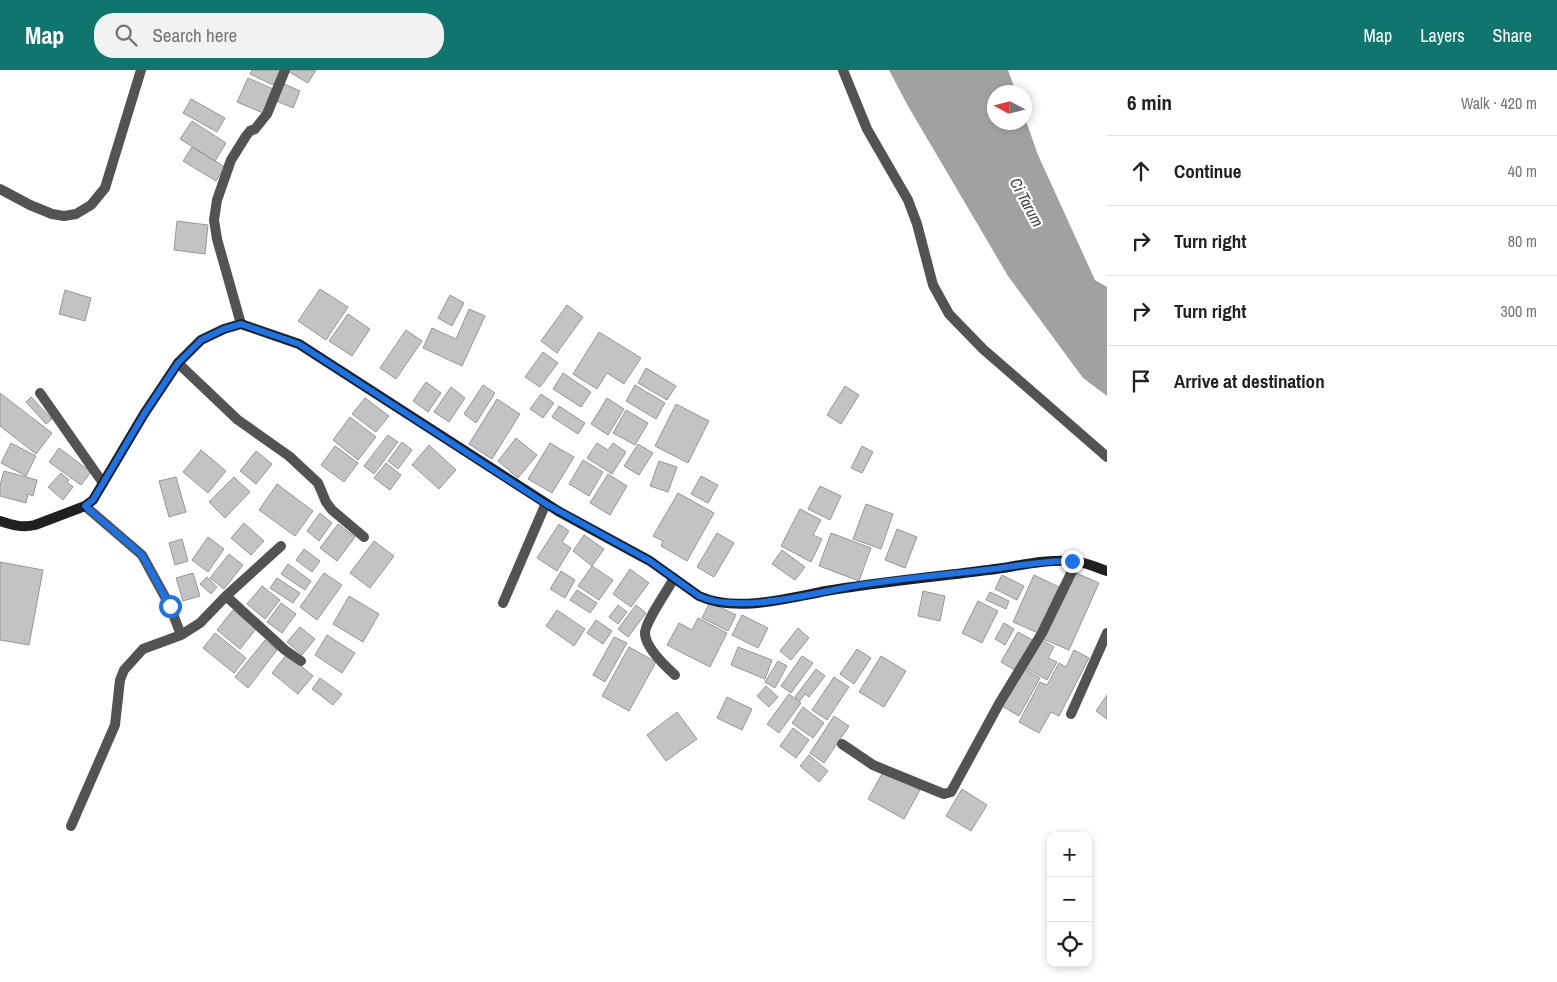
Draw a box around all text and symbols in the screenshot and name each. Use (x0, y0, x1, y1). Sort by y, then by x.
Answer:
search box (94, 13, 444, 58)
text: Map (25, 19, 64, 51)
icon: search (112, 21, 140, 49)
text: Search here (152, 22, 237, 48)
text: Map (1364, 23, 1392, 48)
text: Layers (1420, 23, 1465, 48)
text: Share (1493, 23, 1532, 48)
north arrow (987, 85, 1032, 130)
text: 6 min (1127, 88, 1172, 117)
text: Walk · 420 m (1461, 92, 1537, 114)
icon: ahead (1127, 157, 1155, 185)
text: Continue (1174, 158, 1242, 184)
text: 40 m (1508, 160, 1537, 182)
water label: Ci Tarum (1005, 174, 1049, 230)
icon: right (1127, 227, 1155, 255)
text: Turn right (1174, 228, 1246, 254)
text: 80 m (1508, 230, 1537, 252)
icon: right (1127, 297, 1155, 325)
text: Turn right (1174, 298, 1246, 324)
text: 300 m (1501, 300, 1537, 322)
icon: arrive (1127, 367, 1155, 395)
text: Arrive at destination (1174, 368, 1325, 394)
route end (1061, 550, 1084, 573)
route start (159, 595, 182, 618)
map controls (1047, 832, 1092, 967)
button: + (1047, 832, 1092, 877)
button: − (1047, 877, 1092, 922)
button: locate (1047, 922, 1092, 967)

